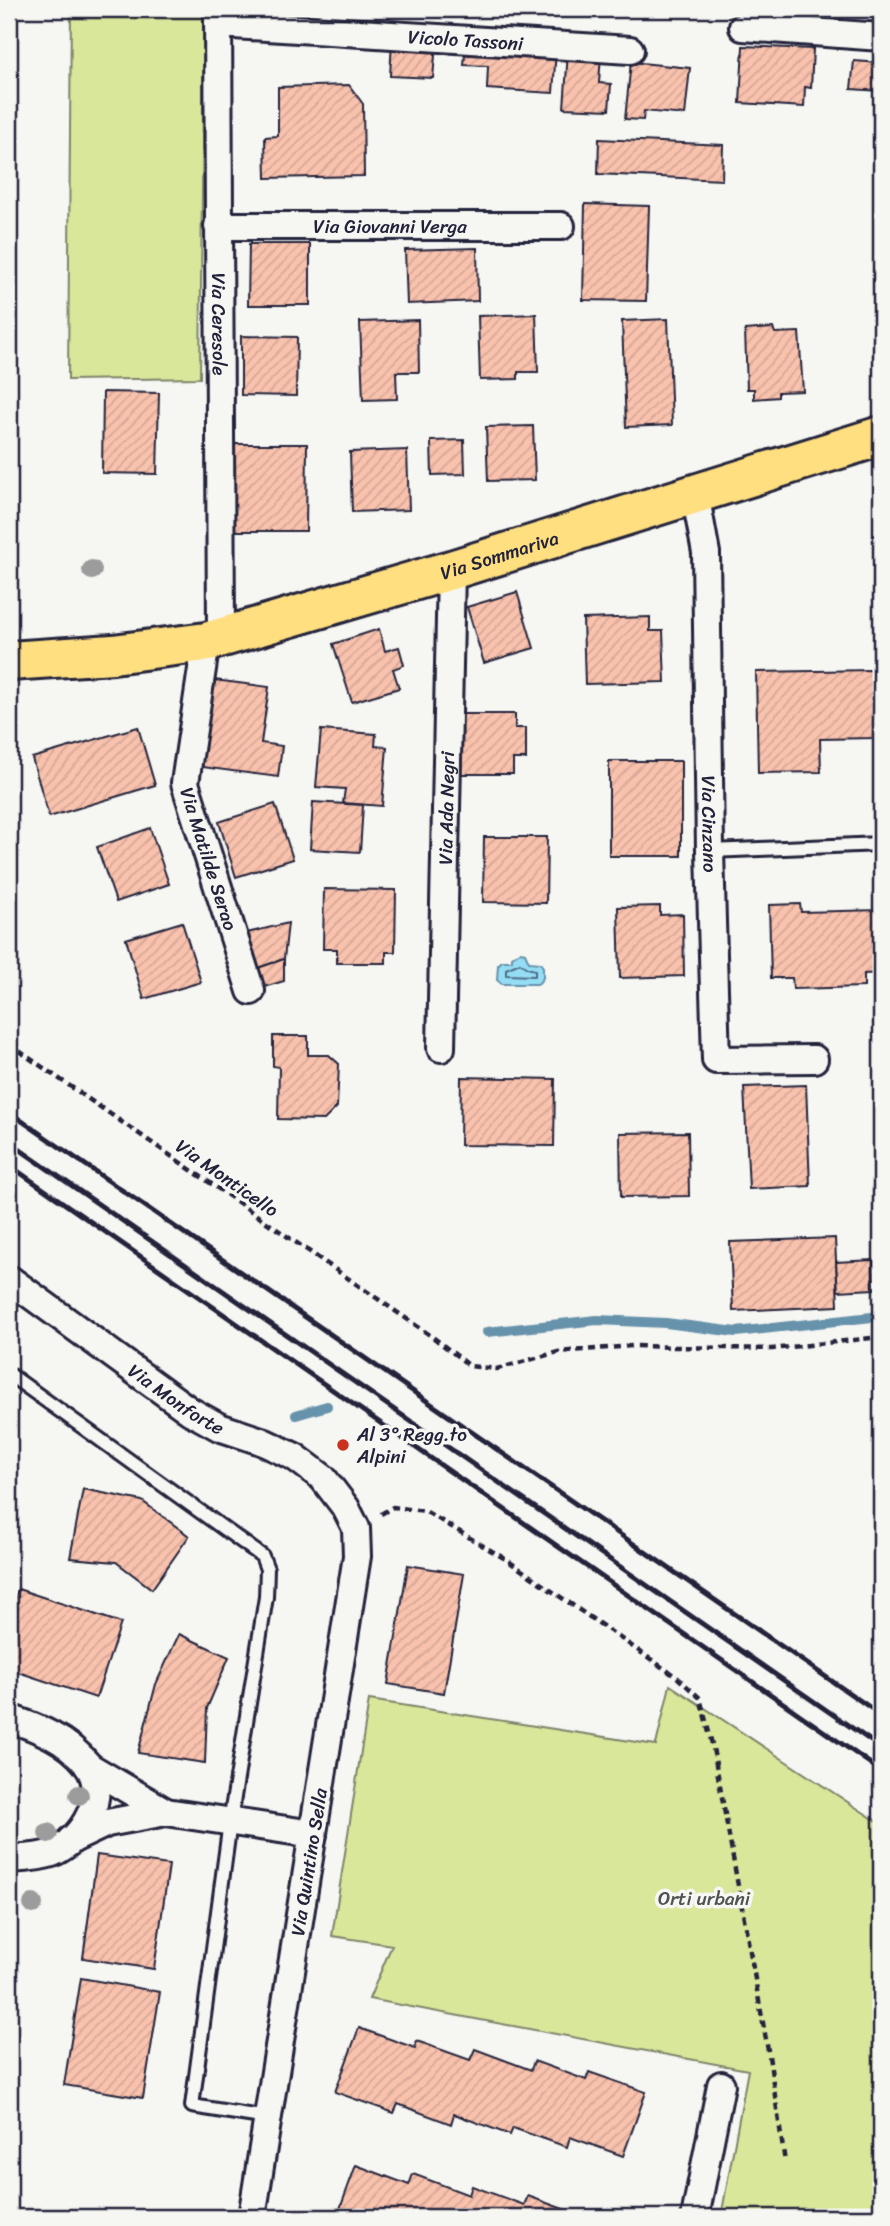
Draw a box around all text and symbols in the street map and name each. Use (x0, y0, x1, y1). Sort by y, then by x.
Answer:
street label: Vicolo Tassoni (407, 20, 525, 60)
street label: Via Giovanni Verga (313, 210, 467, 243)
street label: Via Ceresole (203, 273, 236, 375)
street label: Via Sommariva (436, 521, 563, 589)
street label: Via Ada Negri (428, 750, 464, 865)
street label: Via Cinzano (692, 775, 727, 873)
street label: Via Matilde Serao (171, 783, 247, 935)
street label: Via Monticello (168, 1130, 286, 1226)
street label: Via Monforte (121, 1354, 231, 1444)
place label: Al 3° Regg.to Alpini (356, 1418, 467, 1473)
marker: Al 3° Regg.to Alpini (335, 1437, 351, 1453)
street label: Via Quintino Sella (281, 1785, 337, 1938)
park label: Orti urbani (658, 1882, 751, 1915)

